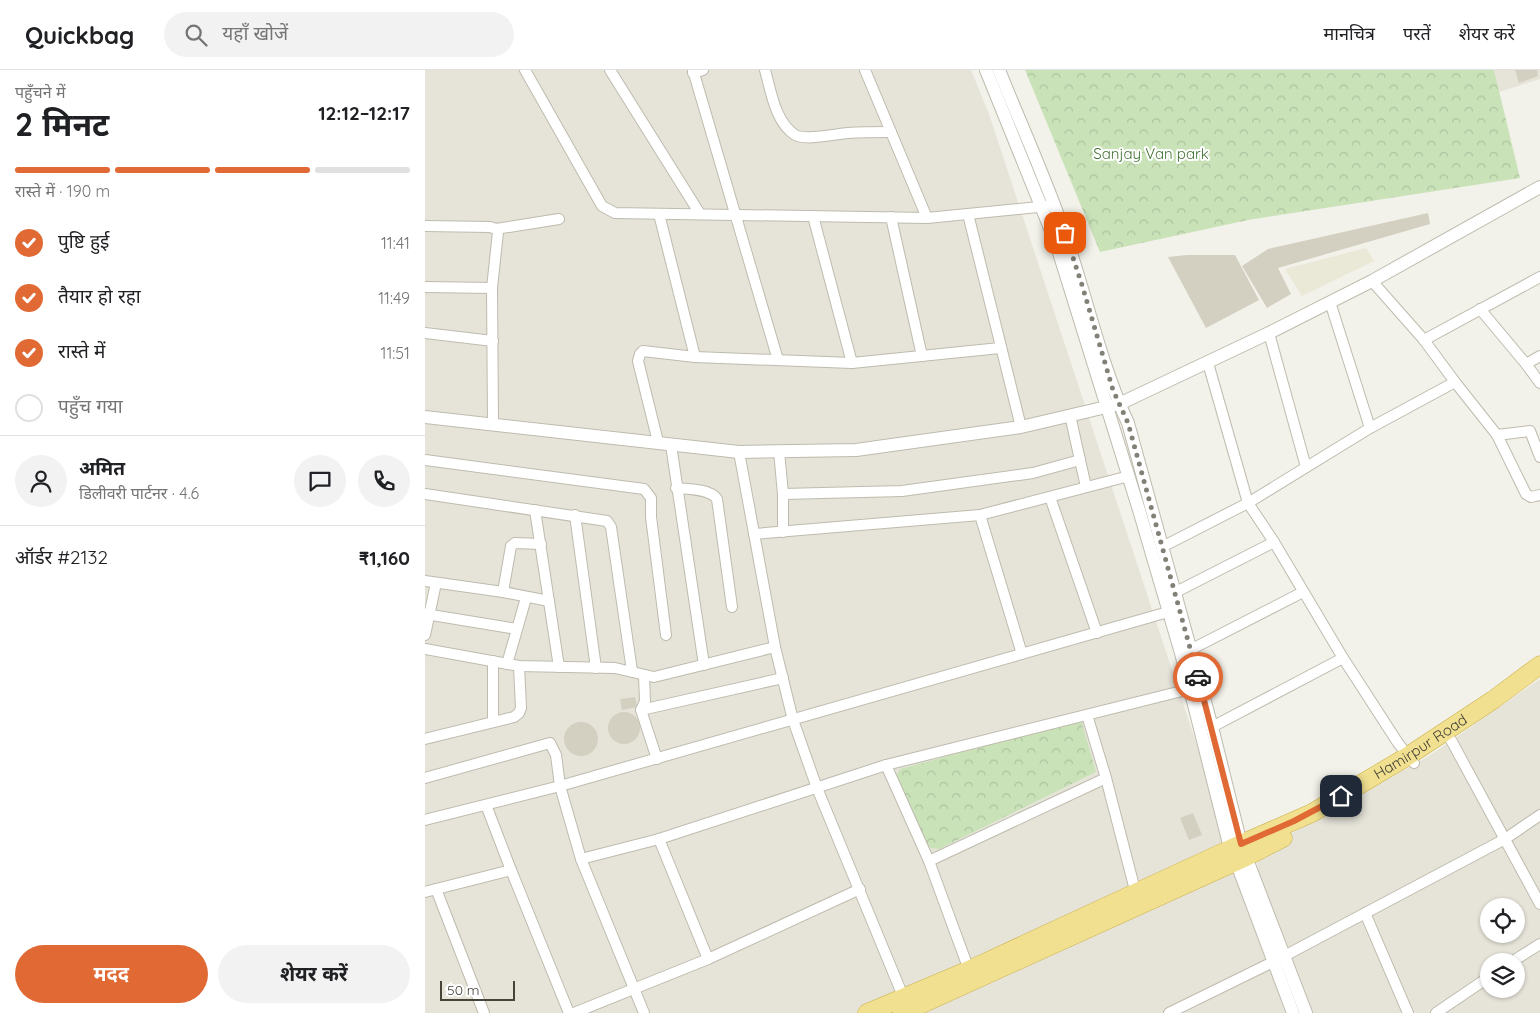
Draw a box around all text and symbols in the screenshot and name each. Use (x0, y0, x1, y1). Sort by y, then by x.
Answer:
search box (164, 12, 514, 57)
text: Quickbag (25, 20, 134, 50)
icon: search (182, 21, 210, 49)
text: यहाँ खोजें (222, 21, 288, 45)
text: मानचित्र (1324, 22, 1375, 45)
text: परतें (1403, 22, 1431, 45)
text: शेयर करें (1459, 22, 1515, 45)
text: पहुँचने में (15, 82, 66, 102)
text: 12:12–12:17 (318, 101, 410, 125)
text: 2 मिनट (15, 104, 109, 144)
park label: Sanjay Van park (1093, 144, 1209, 163)
text: रास्ते में · 190 m (15, 181, 110, 201)
pin (1044, 212, 1086, 254)
icon: bag (1051, 219, 1079, 247)
icon: check (15, 229, 43, 257)
text: पुष्टि हुई (58, 229, 109, 253)
text: 11:41 (381, 233, 410, 253)
icon: check (15, 284, 43, 312)
text: तैयार हो रहा (58, 284, 141, 308)
text: 11:49 (378, 288, 410, 308)
icon: check (15, 339, 43, 367)
text: रास्ते में (58, 339, 105, 363)
text: 11:51 (381, 343, 410, 363)
text: पहुँच गया (58, 394, 123, 418)
button: person (15, 455, 67, 507)
button: chat (294, 455, 346, 507)
button: phone (358, 455, 410, 507)
text: अमित (79, 456, 125, 480)
text: डिलीवरी पार्टनर · 4.6 (79, 483, 199, 503)
text: ऑर्डर #2132 (15, 545, 108, 569)
text: ₹1,160 (359, 546, 410, 570)
courier (1173, 652, 1223, 702)
icon: car (1184, 663, 1212, 691)
street label: Hamirpur Road (1370, 710, 1471, 783)
pin (1320, 775, 1362, 817)
icon: home (1327, 782, 1355, 810)
map controls (1480, 898, 1525, 998)
button: locate (1480, 898, 1525, 943)
button: मदद (15, 945, 208, 1003)
button: शेयर करें (218, 945, 410, 1003)
button: layers (1480, 953, 1525, 998)
scale bar (440, 978, 515, 1001)
text: 50 m (447, 981, 480, 999)

